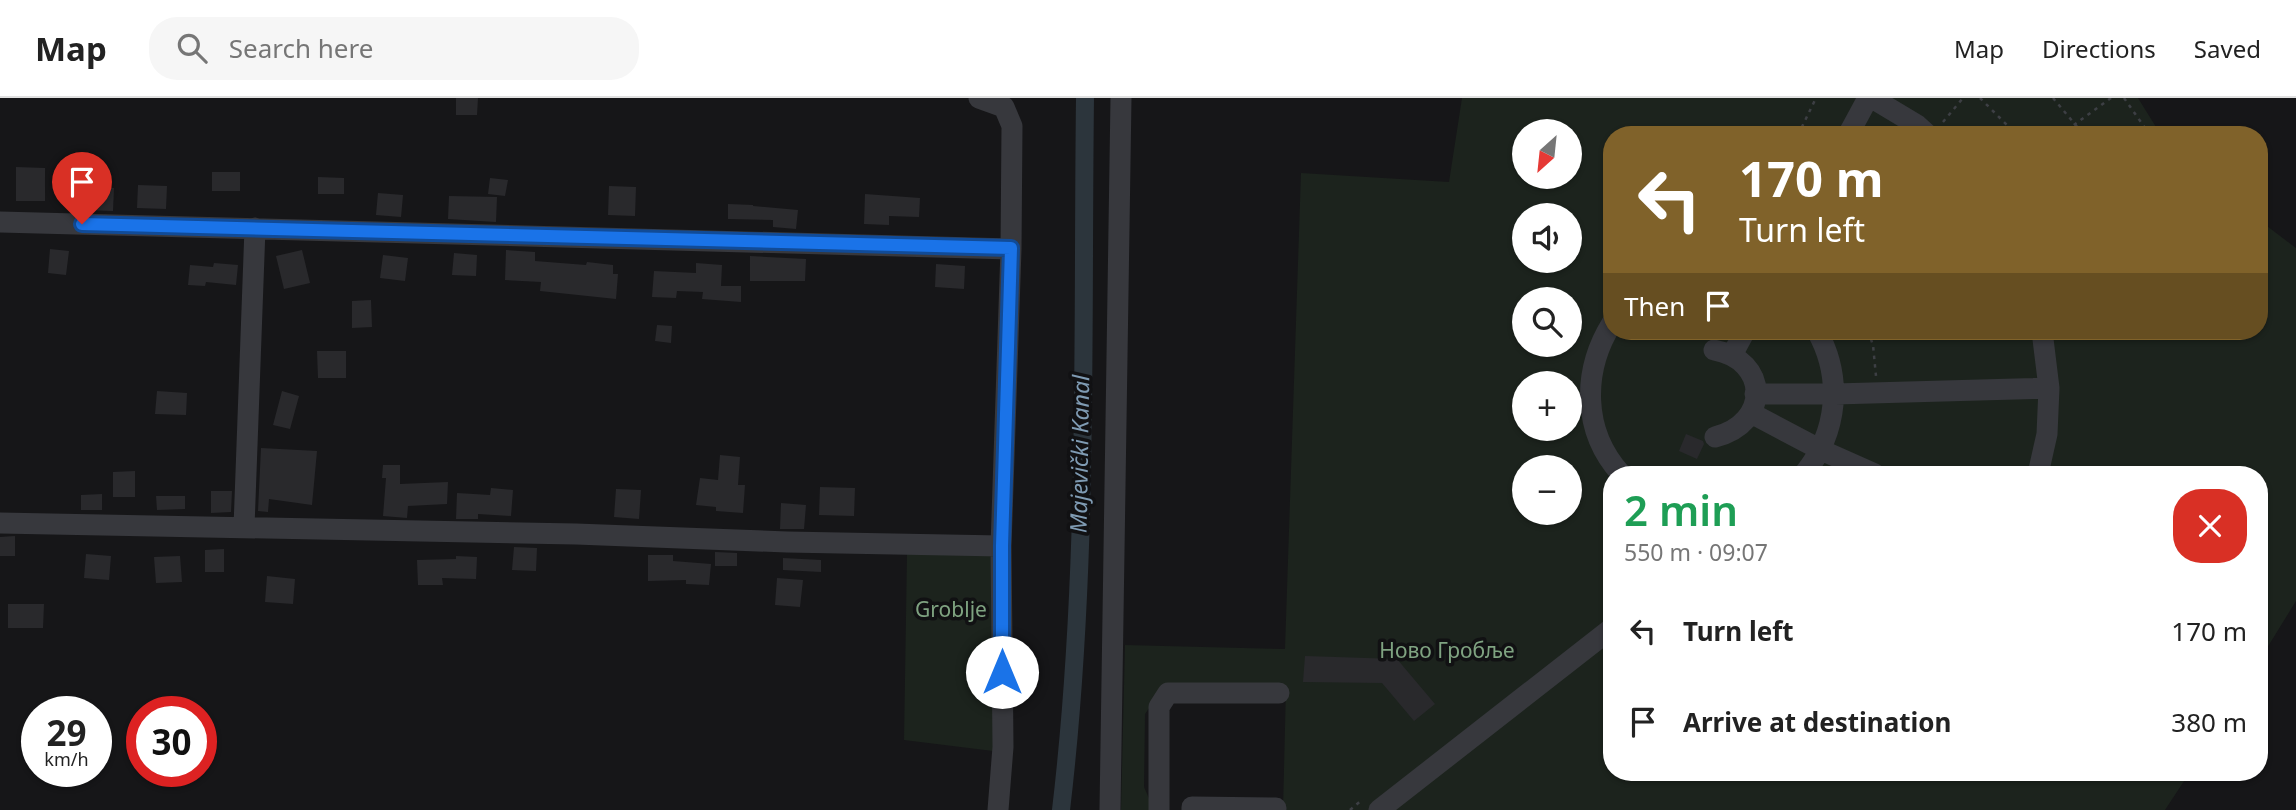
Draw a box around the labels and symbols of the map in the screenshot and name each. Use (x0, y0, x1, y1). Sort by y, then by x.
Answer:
north arrow (1512, 119, 1582, 189)
pin (52, 152, 112, 224)
water label: Majevički Kanal (1062, 374, 1096, 533)
park label: Groblje (915, 595, 987, 623)
position arrow (965, 635, 1039, 709)
park label: Ново Гробље (1379, 636, 1515, 664)
speed limit sign: 30 (126, 696, 217, 787)

